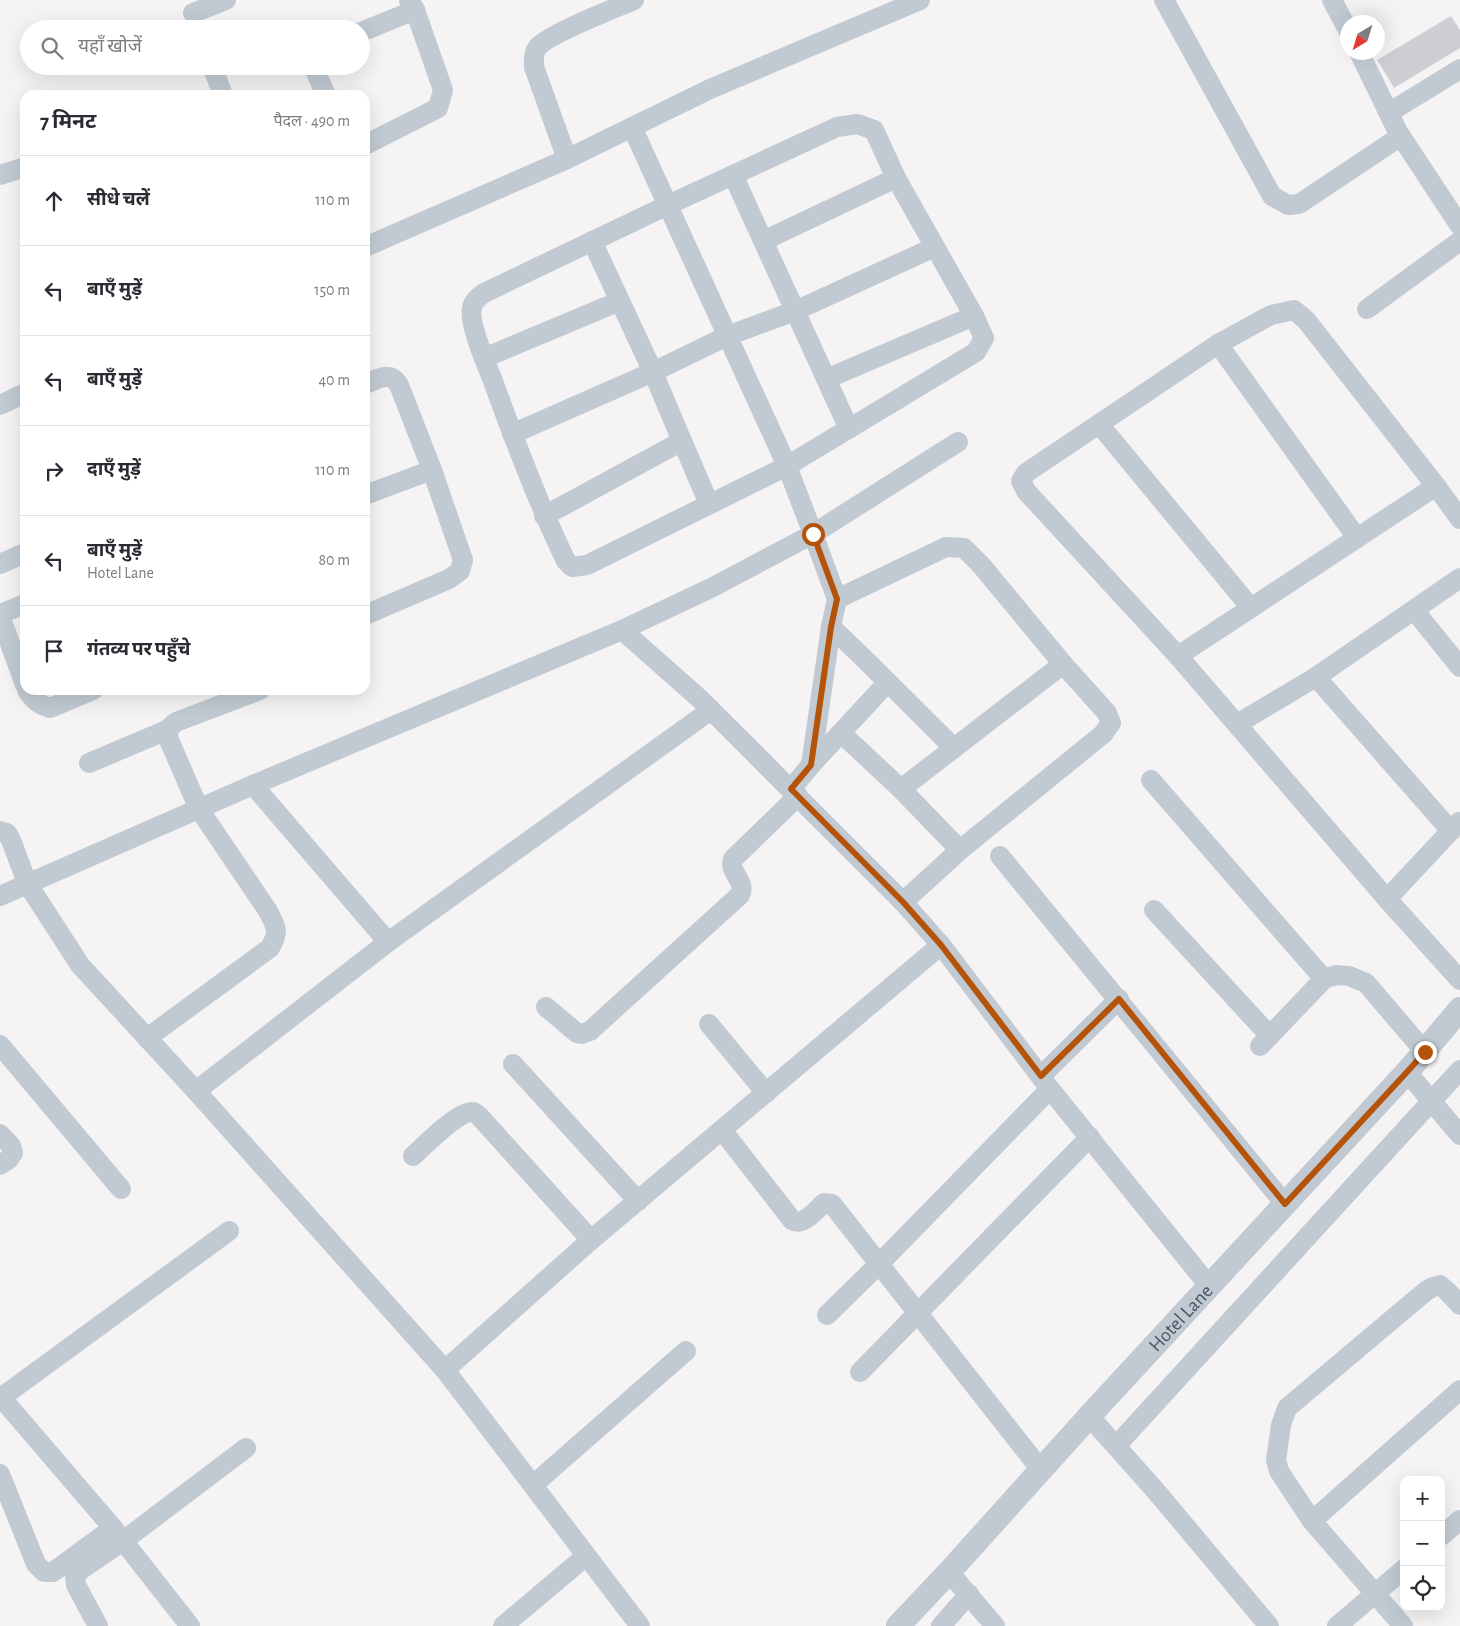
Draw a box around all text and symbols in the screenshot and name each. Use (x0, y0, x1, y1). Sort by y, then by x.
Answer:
north arrow (1340, 15, 1385, 60)
search box (20, 20, 370, 75)
icon: search (38, 34, 66, 62)
text: यहाँ खोजें (78, 37, 142, 56)
text: 7 मिनट (40, 111, 96, 132)
text: पैदल · 490 m (274, 113, 350, 129)
icon: ahead (40, 187, 68, 215)
text: सीधे चलें (87, 190, 150, 209)
text: 110 m (315, 192, 350, 208)
icon: left (40, 277, 68, 305)
text: बाएँ मुड़ें (87, 280, 142, 299)
text: 150 m (314, 282, 350, 298)
icon: left (40, 367, 68, 395)
text: बाएँ मुड़ें (87, 370, 142, 389)
text: 40 m (318, 372, 350, 388)
icon: right (40, 457, 68, 485)
text: दाएँ मुड़ें (87, 460, 141, 479)
text: 110 m (315, 462, 350, 478)
route start (802, 523, 825, 546)
text: बाएँ मुड़ें (87, 541, 142, 560)
icon: left (40, 547, 68, 575)
text: 80 m (319, 552, 350, 568)
text: Hotel Lane (87, 565, 154, 581)
icon: arrive (40, 637, 68, 665)
text: गंतव्य पर पहुँचे (87, 640, 190, 659)
route end (1414, 1041, 1437, 1064)
street label: Hotel Lane (1145, 1281, 1217, 1356)
map controls (1400, 1476, 1445, 1611)
button: + (1400, 1476, 1445, 1521)
button: − (1400, 1521, 1445, 1566)
button: locate (1400, 1566, 1445, 1611)

